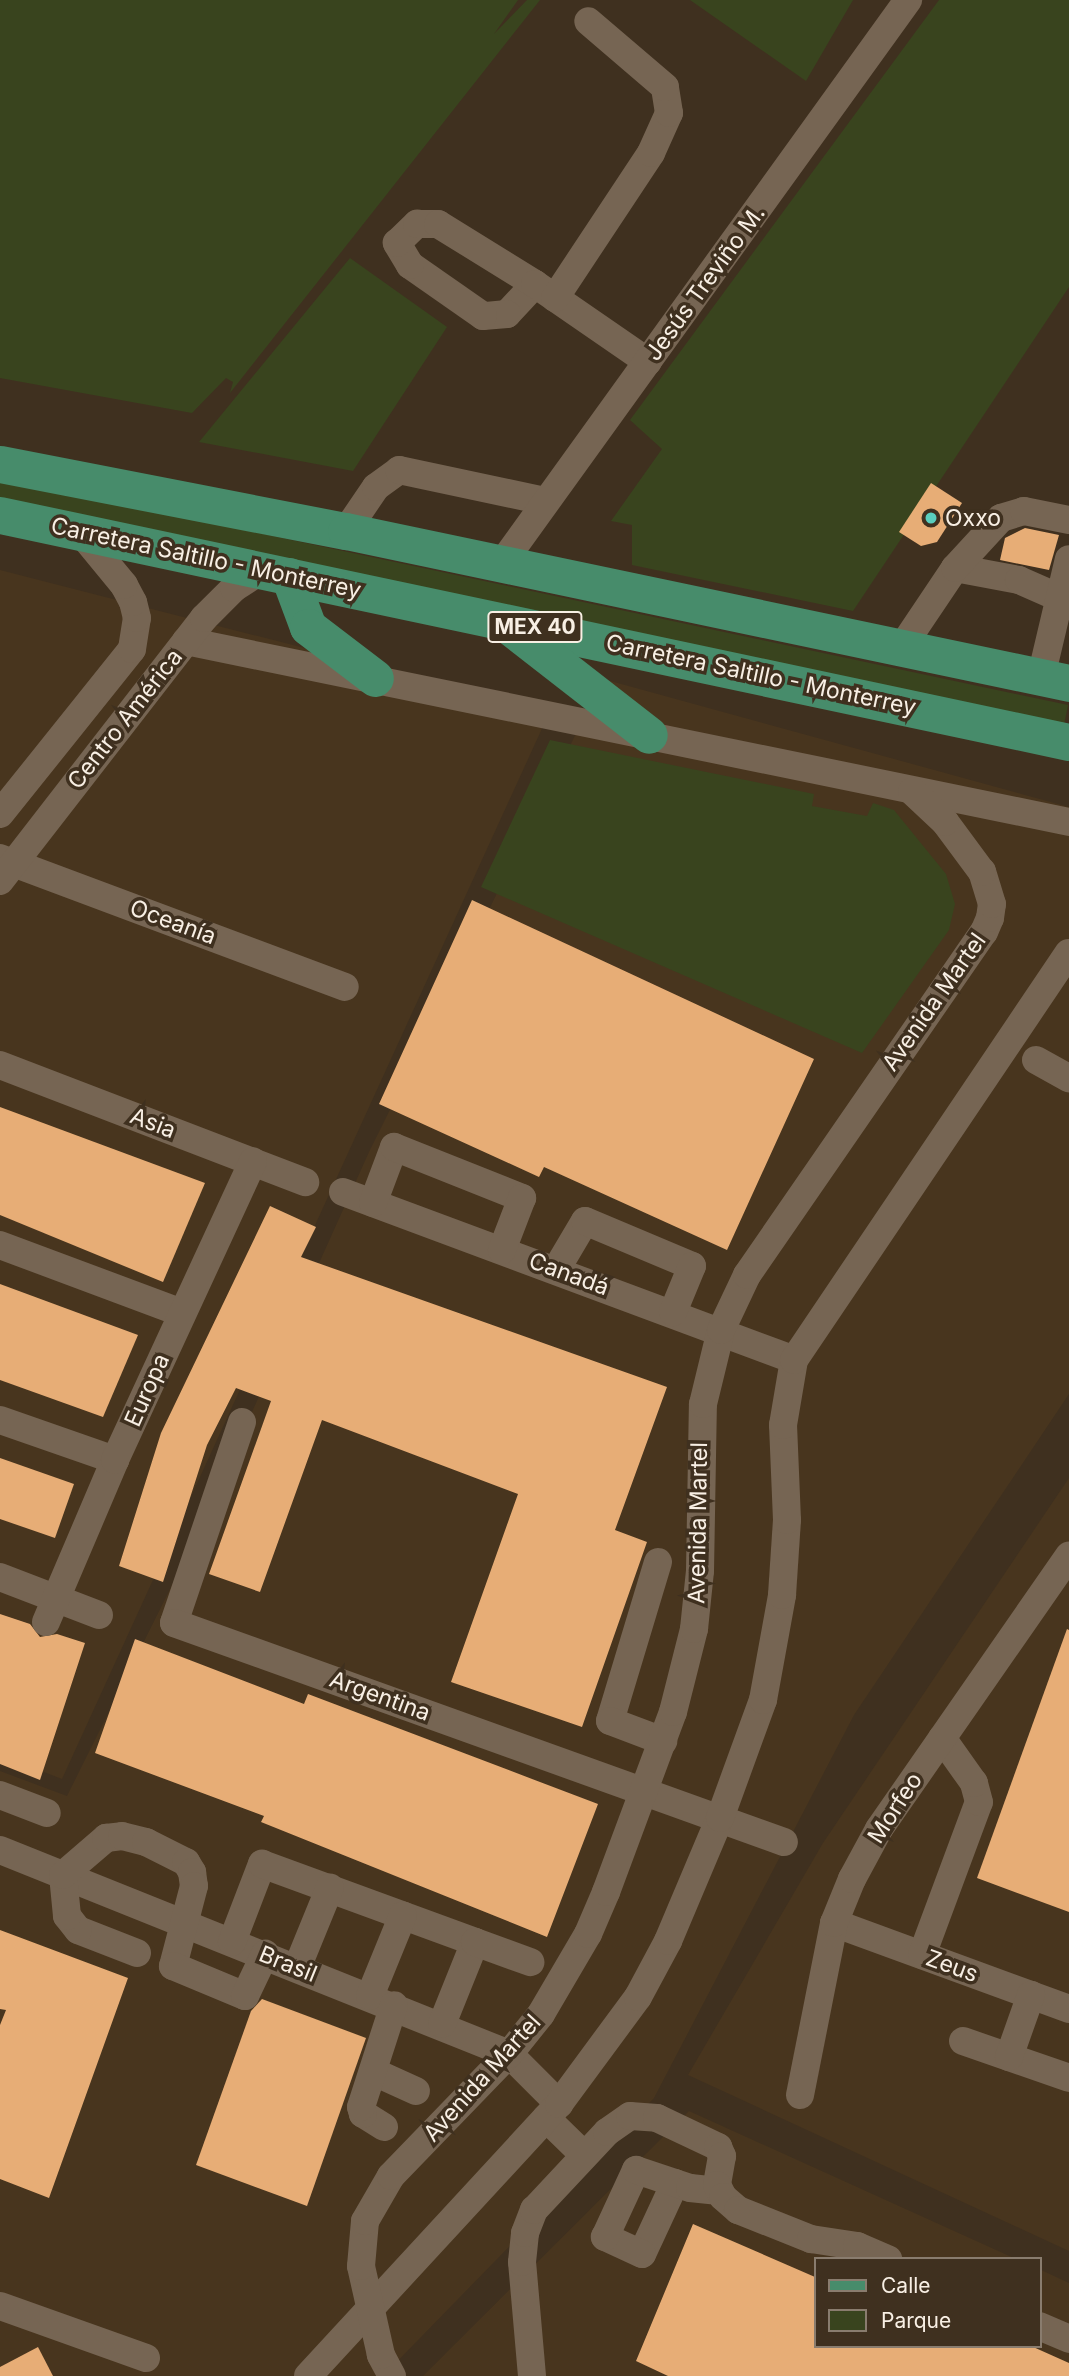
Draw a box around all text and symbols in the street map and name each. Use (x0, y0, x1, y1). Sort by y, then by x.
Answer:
street label: Jesús Treviño M. (639, 200, 771, 366)
place label: Oxxo (945, 504, 1001, 532)
marker: Oxxo (923, 510, 939, 526)
street label: Carretera Saltillo - Monterrey (48, 512, 364, 604)
road number: MEX 40 (486, 610, 584, 644)
street label: Carretera Saltillo - Monterrey (603, 629, 919, 721)
street label: Centro América (62, 643, 188, 795)
street label: Oceanía (126, 894, 220, 950)
street label: Avenida Martel (876, 928, 992, 1076)
street label: Asia (126, 1102, 180, 1144)
street label: Canadá (525, 1247, 613, 1301)
street label: Europa (119, 1349, 175, 1431)
street label: Avenida Martel (683, 1442, 713, 1604)
street label: Argentina (326, 1665, 434, 1727)
street label: Morfeo (862, 1768, 928, 1848)
street label: Brasil (255, 1940, 321, 1988)
street label: Zeus (922, 1944, 982, 1988)
street label: Avenida Martel (418, 2009, 546, 2147)
legend (814, 2257, 1041, 2348)
text: Calle (881, 2273, 931, 2298)
text: Parque (881, 2308, 951, 2333)

